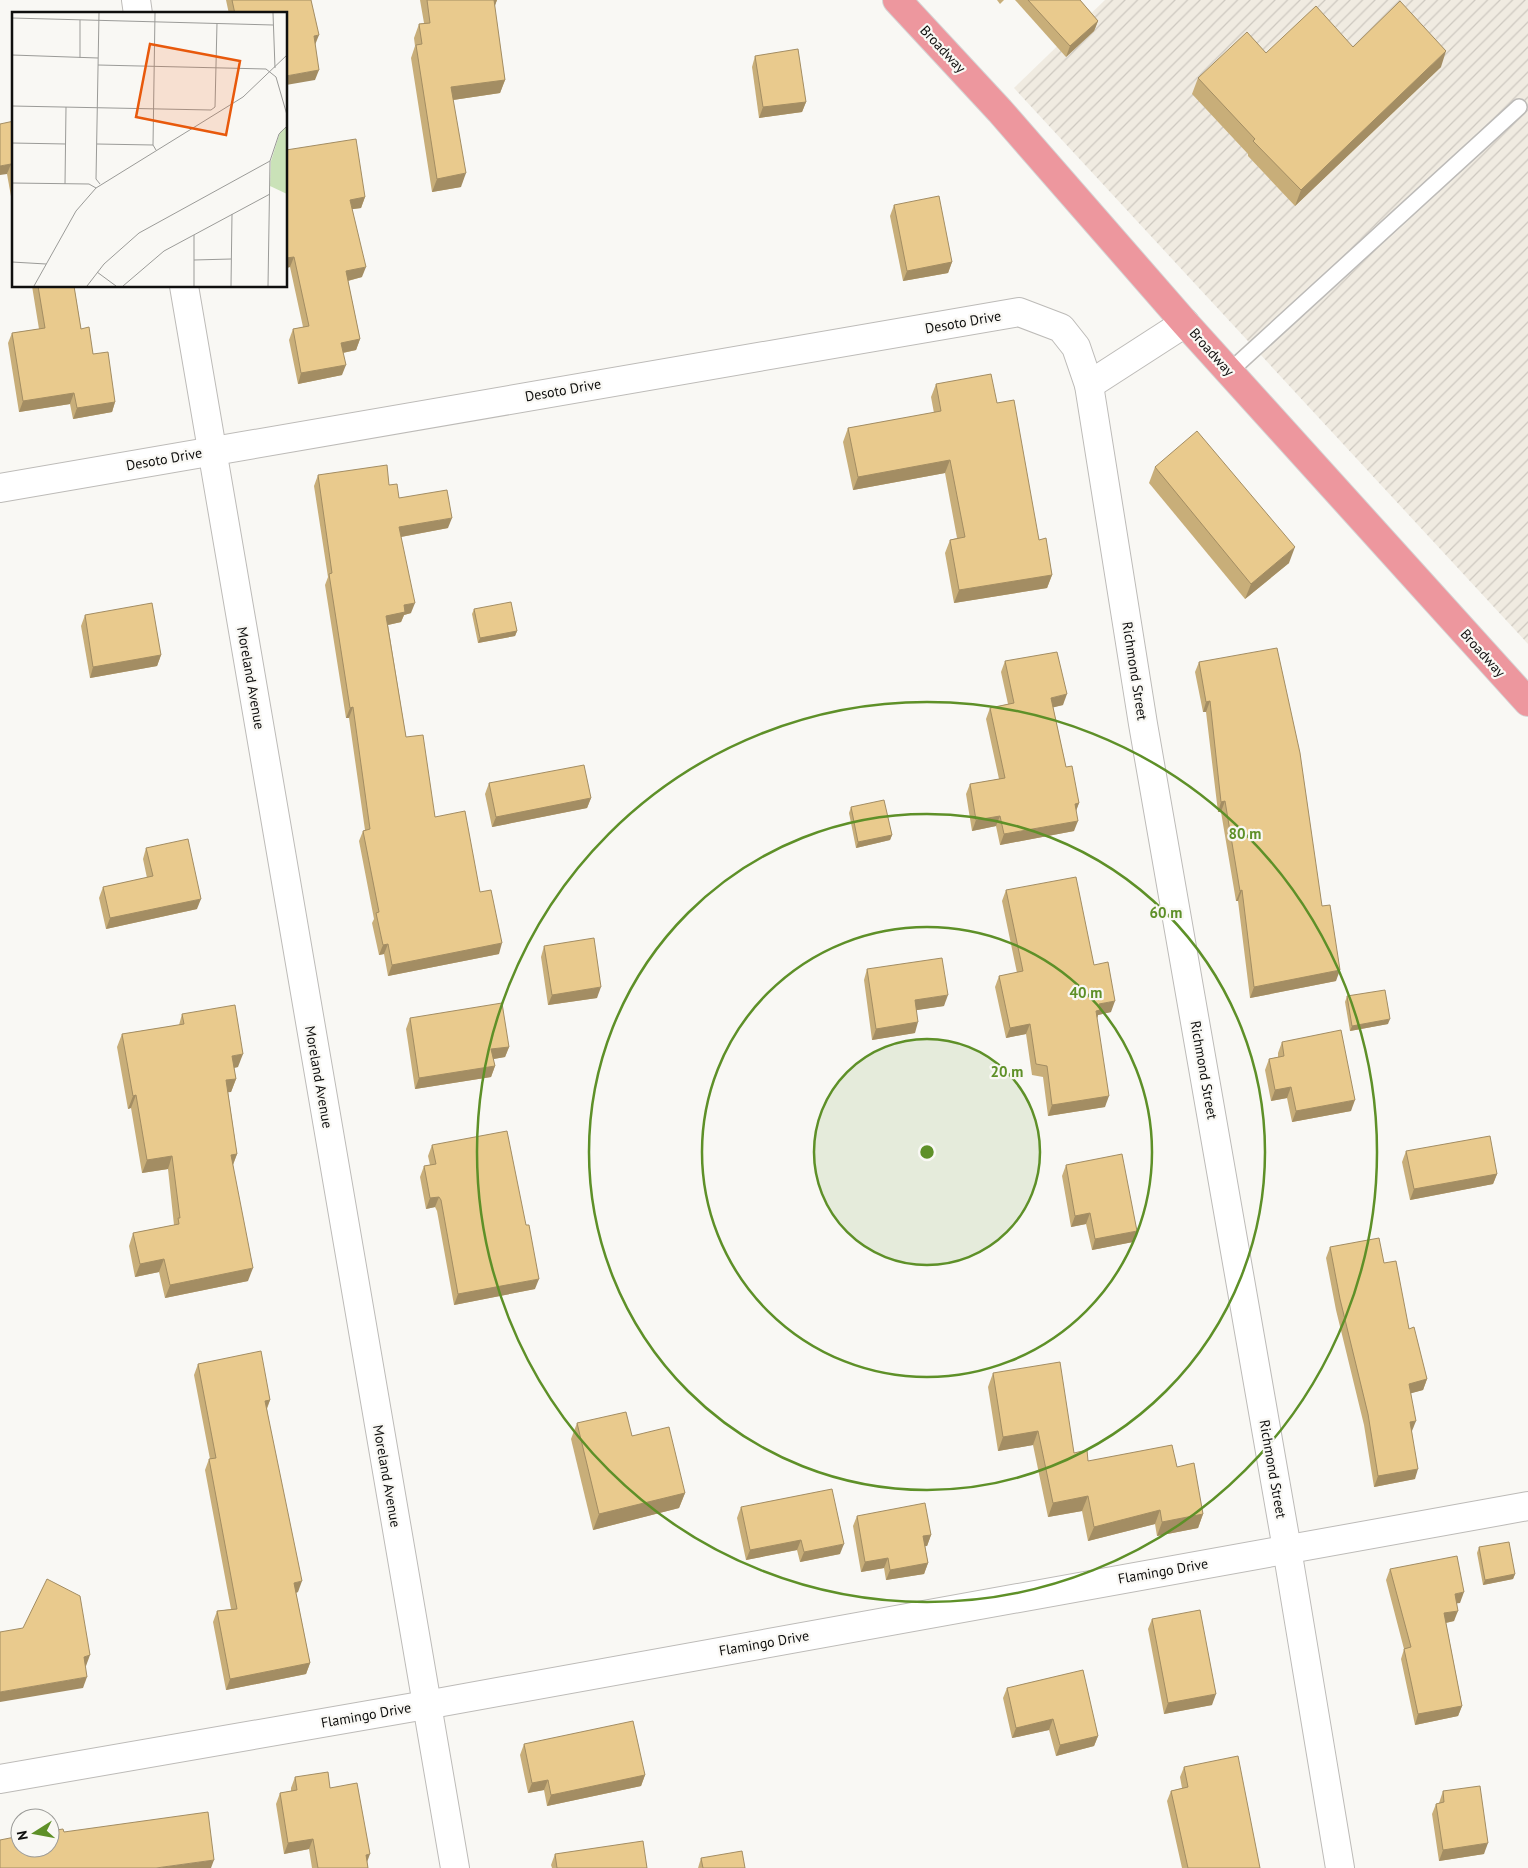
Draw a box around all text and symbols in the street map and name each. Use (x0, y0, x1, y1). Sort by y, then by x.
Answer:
inset map (12, 12, 288, 288)
street label: Broadway (916, 21, 970, 77)
street label: Desoto Drive (924, 306, 1002, 338)
street label: Broadway (1186, 324, 1239, 380)
street label: Desoto Drive (524, 374, 602, 406)
street label: Desoto Drive (125, 443, 203, 475)
street label: Richmond Street (1118, 620, 1152, 722)
street label: Moreland Avenue (233, 625, 269, 731)
street label: Broadway (1457, 625, 1510, 681)
text: 80 m (1229, 824, 1261, 843)
text: 60 m (1150, 903, 1182, 922)
text: 40 m (1070, 983, 1102, 1002)
street label: Richmond Street (1186, 1019, 1222, 1121)
street label: Moreland Avenue (301, 1024, 337, 1130)
text: 20 m (991, 1062, 1023, 1081)
centre of rings (918, 1143, 936, 1161)
street label: Richmond Street (1255, 1418, 1291, 1520)
street label: Moreland Avenue (369, 1423, 405, 1529)
street label: Flamingo Drive (1117, 1554, 1209, 1588)
street label: Flamingo Drive (718, 1626, 810, 1660)
street label: Flamingo Drive (320, 1698, 412, 1732)
north arrow (10, 1808, 60, 1858)
text: N (13, 1829, 32, 1842)

